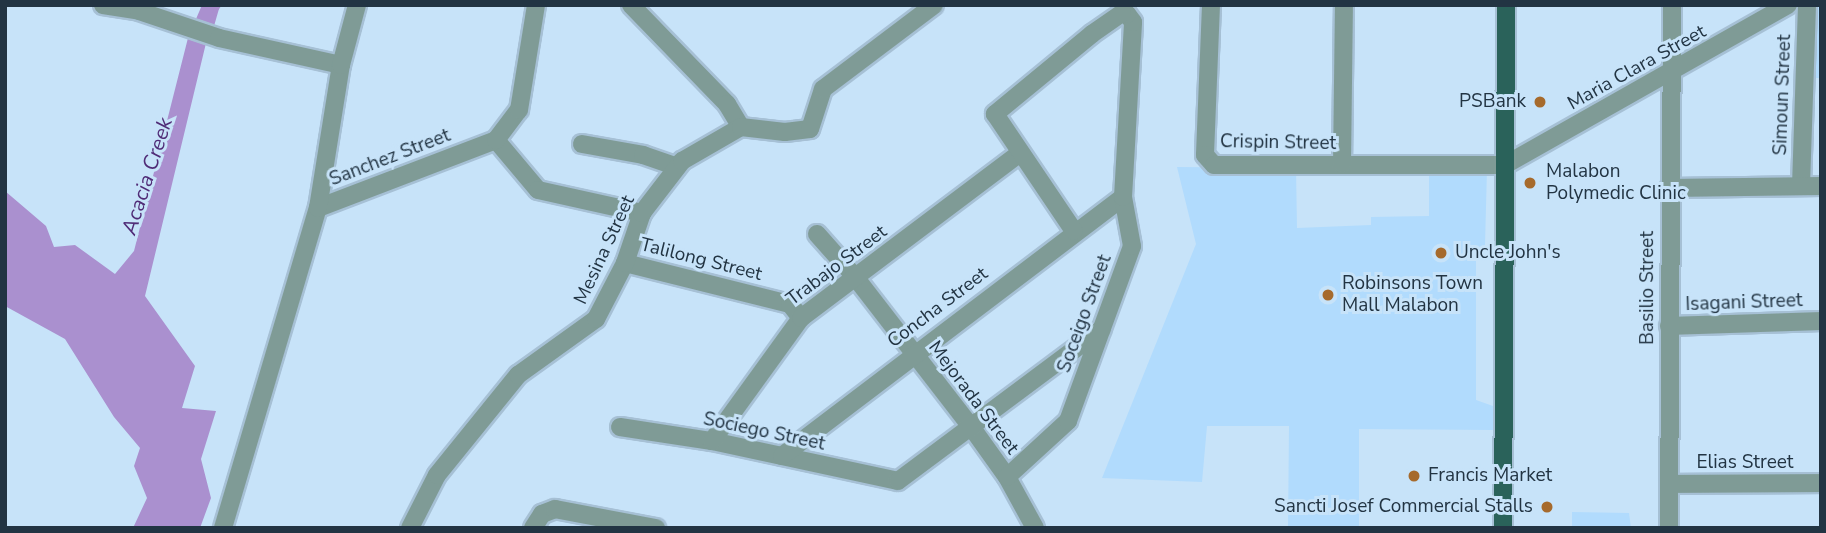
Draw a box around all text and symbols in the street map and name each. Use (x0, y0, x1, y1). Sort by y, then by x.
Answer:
street label: Maria Clara Street (1564, 21, 1710, 115)
street label: Simoun Street (1769, 34, 1797, 156)
place label: PSBank (1459, 91, 1526, 113)
marker: PSBank (1532, 94, 1548, 110)
water label: Acacia Creek (116, 114, 178, 238)
street label: Sanchez Street (326, 124, 454, 192)
street label: Crispin Street (1220, 131, 1336, 155)
place label: Malabon Polymedic Clinic (1546, 161, 1686, 205)
marker: Malabon Polymedic Clinic (1520, 173, 1540, 193)
street label: Mesina Street (570, 192, 640, 308)
street label: Trabajo Street (782, 221, 892, 311)
street label: Basilio Street (1637, 231, 1659, 345)
street label: Talilong Street (638, 234, 764, 286)
place label: Uncle John's (1455, 242, 1561, 264)
marker: Uncle John's (1433, 245, 1449, 261)
street label: Soceigo Street (1053, 252, 1117, 376)
street label: Concha Street (883, 263, 993, 353)
place label: Robinsons Town Mall Malabon (1342, 273, 1483, 317)
marker: Robinsons Town Mall Malabon (1320, 287, 1336, 303)
street label: Isagani Street (1685, 290, 1803, 316)
street label: Mejorada Street (923, 337, 1023, 459)
street label: Sociego Street (701, 408, 827, 456)
street label: Elias Street (1696, 452, 1794, 474)
place label: Francis Market (1428, 465, 1552, 487)
marker: Francis Market (1406, 468, 1422, 484)
place label: Sancti Josef Commercial Stalls (1274, 496, 1533, 518)
marker: Sancti Josef Commercial Stalls (1539, 499, 1555, 515)

